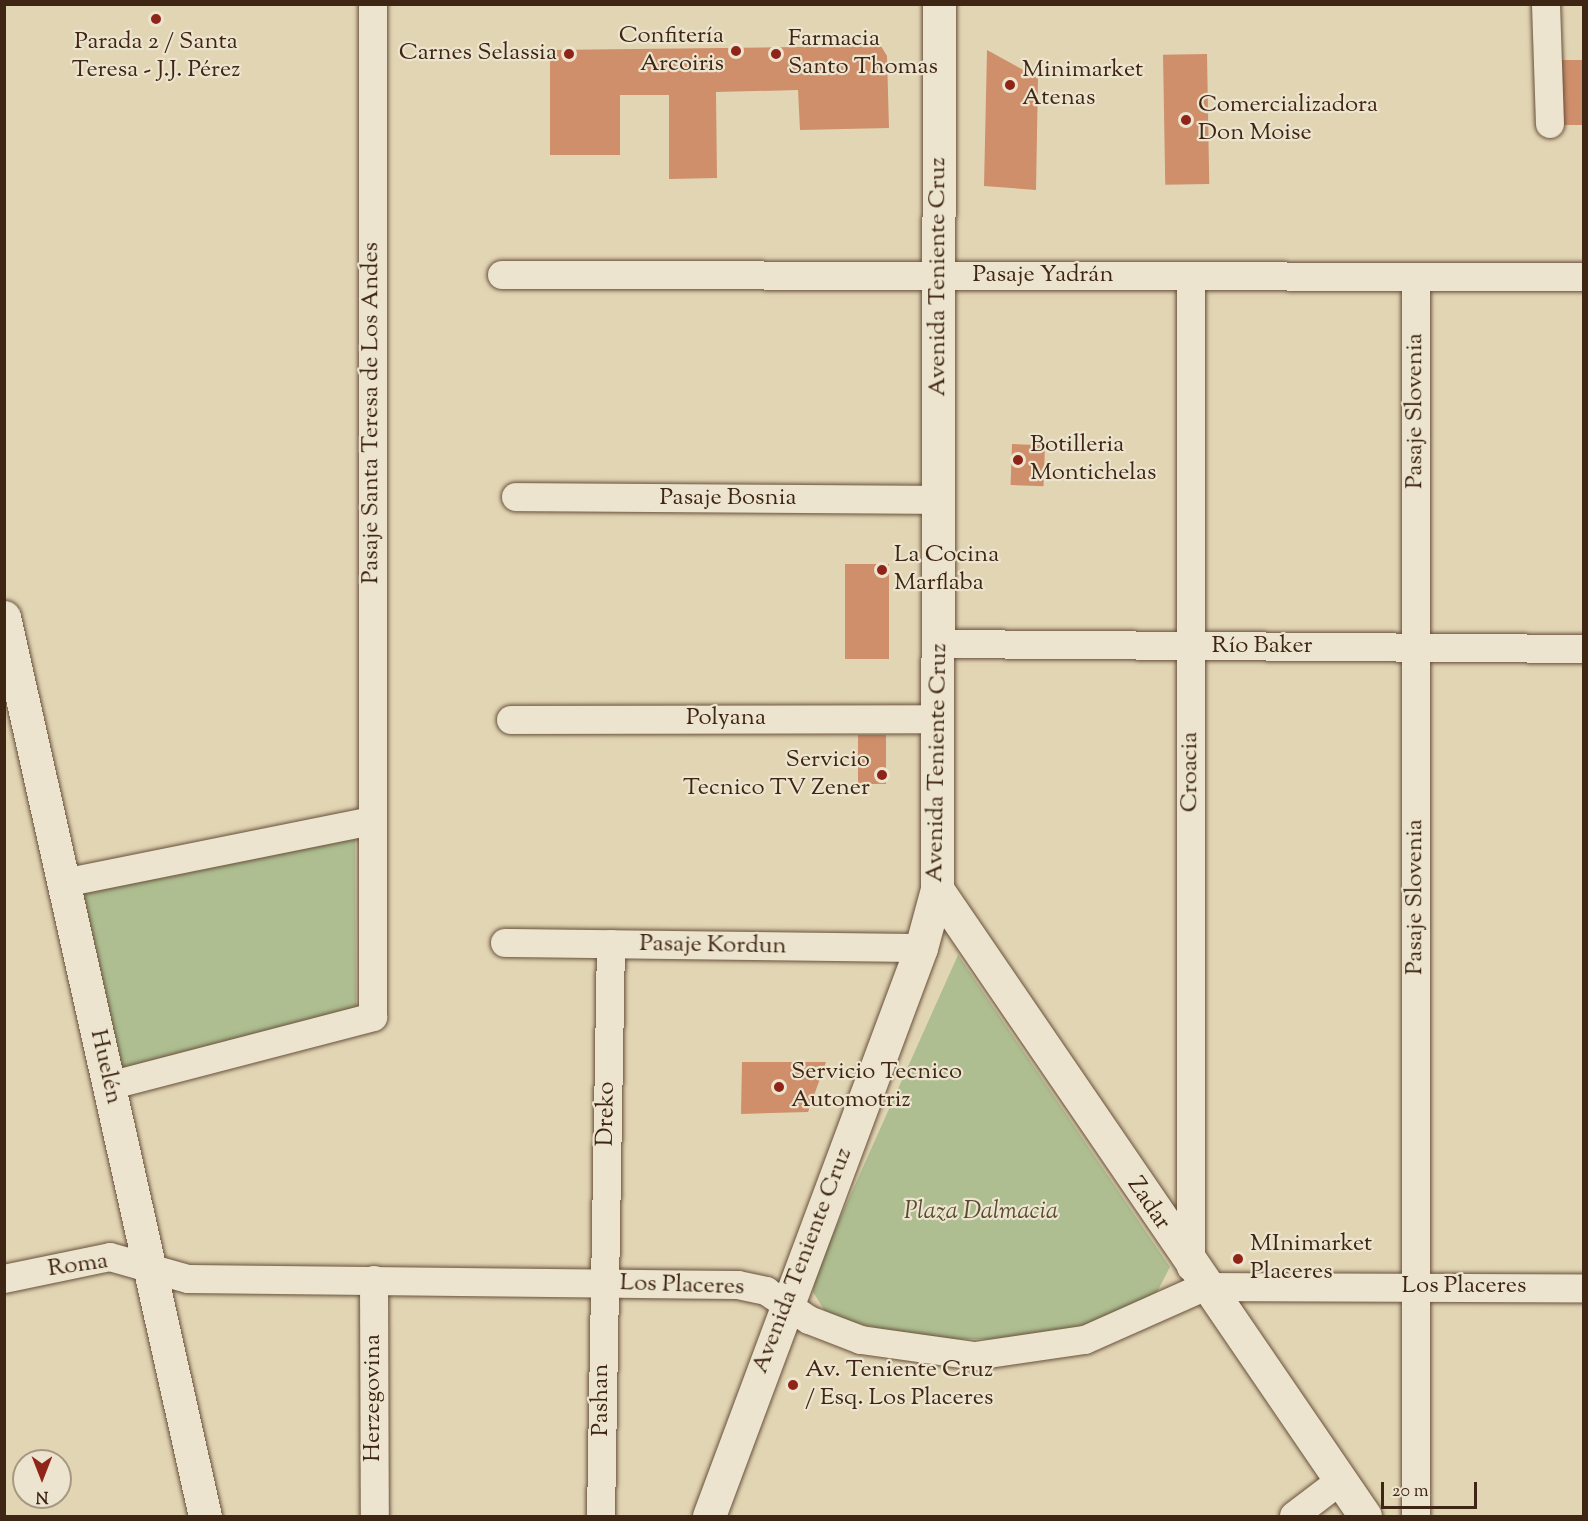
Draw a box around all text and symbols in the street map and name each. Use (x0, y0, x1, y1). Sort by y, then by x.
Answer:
marker: Parada 2 / Santa Teresa - J.J. Pérez (149, 12, 163, 26)
place label: Confitería Arcoiris (619, 23, 724, 79)
place label: Farmacia Santo Thomas (788, 26, 938, 82)
place label: Parada 2 / Santa Teresa - J.J. Pérez (72, 29, 240, 85)
place label: Carnes Selassia (399, 40, 557, 68)
marker: Confitería Arcoiris (729, 44, 743, 58)
marker: Carnes Selassia (562, 47, 576, 61)
marker: Farmacia Santo Thomas (769, 47, 783, 61)
place label: Minimarket Atenas (1022, 57, 1143, 113)
marker: Minimarket Atenas (1003, 78, 1017, 92)
place label: Comercializadora Don Moise (1198, 92, 1378, 148)
marker: Comercializadora Don Moise (1179, 113, 1193, 127)
street label: Avenida Teniente Cruz (925, 157, 953, 397)
street label: Pasaje Santa Teresa de Los Andes (358, 242, 386, 584)
street label: Pasaje Yadrán (972, 262, 1114, 290)
street label: Pasaje Slovenia (1402, 333, 1430, 489)
place label: Botilleria Montichelas (1030, 432, 1157, 488)
marker: Botilleria Montichelas (1011, 453, 1025, 467)
street label: Pasaje Bosnia (659, 485, 797, 513)
place label: La Cocina Marflaba (894, 542, 999, 598)
marker: La Cocina Marflaba (875, 563, 889, 577)
street label: Río Baker (1211, 633, 1313, 661)
street label: Avenida Teniente Cruz (922, 643, 954, 883)
street label: Polyana (686, 705, 766, 733)
street label: Croacia (1177, 732, 1205, 812)
place label: Servicio Tecnico TV Zener (683, 747, 870, 803)
marker: Servicio Tecnico TV Zener (875, 768, 889, 782)
street label: Pasaje Slovenia (1402, 819, 1430, 975)
street label: Pasaje Kordun (639, 930, 787, 962)
street label: Huelén (82, 1027, 128, 1107)
place label: Servicio Tecnico Automotriz (791, 1059, 962, 1115)
marker: Servicio Tecnico Automotriz (772, 1080, 786, 1094)
street label: Dreko (592, 1081, 622, 1147)
street label: Avenida Teniente Cruz (747, 1144, 859, 1378)
street label: Zadar (1120, 1172, 1176, 1236)
park label: Plaza Dalmacia (904, 1199, 1058, 1227)
place label: MInimarket Placeres (1250, 1231, 1372, 1287)
street label: Roma (46, 1248, 110, 1284)
marker: MInimarket Placeres (1231, 1252, 1245, 1266)
street label: Los Placeres (619, 1269, 745, 1303)
street label: Los Placeres (1402, 1273, 1526, 1301)
street label: Herzegovina (360, 1334, 388, 1462)
place label: Av. Teniente Cruz / Esq. Los Placeres (805, 1357, 993, 1413)
street label: Pashan (588, 1363, 616, 1437)
marker: Av. Teniente Cruz / Esq. Los Placeres (786, 1378, 800, 1392)
north arrow (12, 1449, 72, 1509)
scale bar (1384, 1470, 1480, 1508)
text: 20 m (1392, 1479, 1429, 1505)
text: N (36, 1484, 48, 1507)

